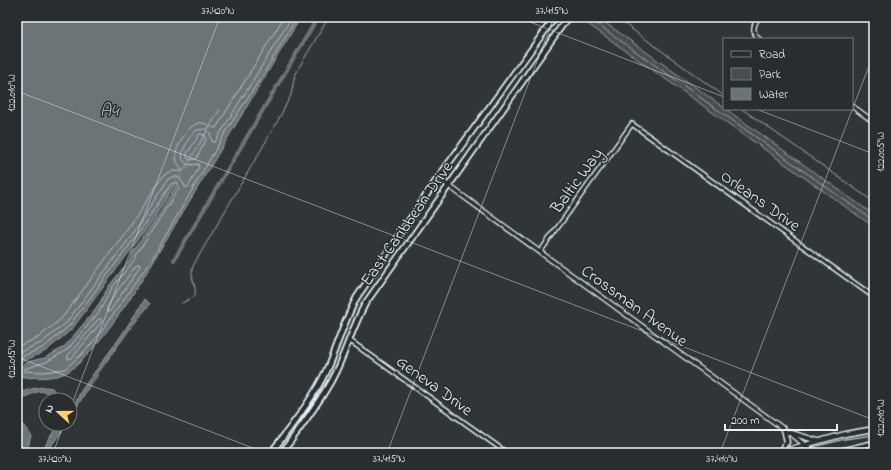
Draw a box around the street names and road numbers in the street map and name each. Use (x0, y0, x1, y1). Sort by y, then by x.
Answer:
street label: Baltic Way (544, 143, 610, 220)
street label: East Caribbean Drive (355, 156, 460, 291)
street label: Orleans Drive (715, 164, 806, 238)
street label: Crossman Avenue (576, 259, 693, 354)
street label: Geneva Drive (390, 350, 478, 423)

